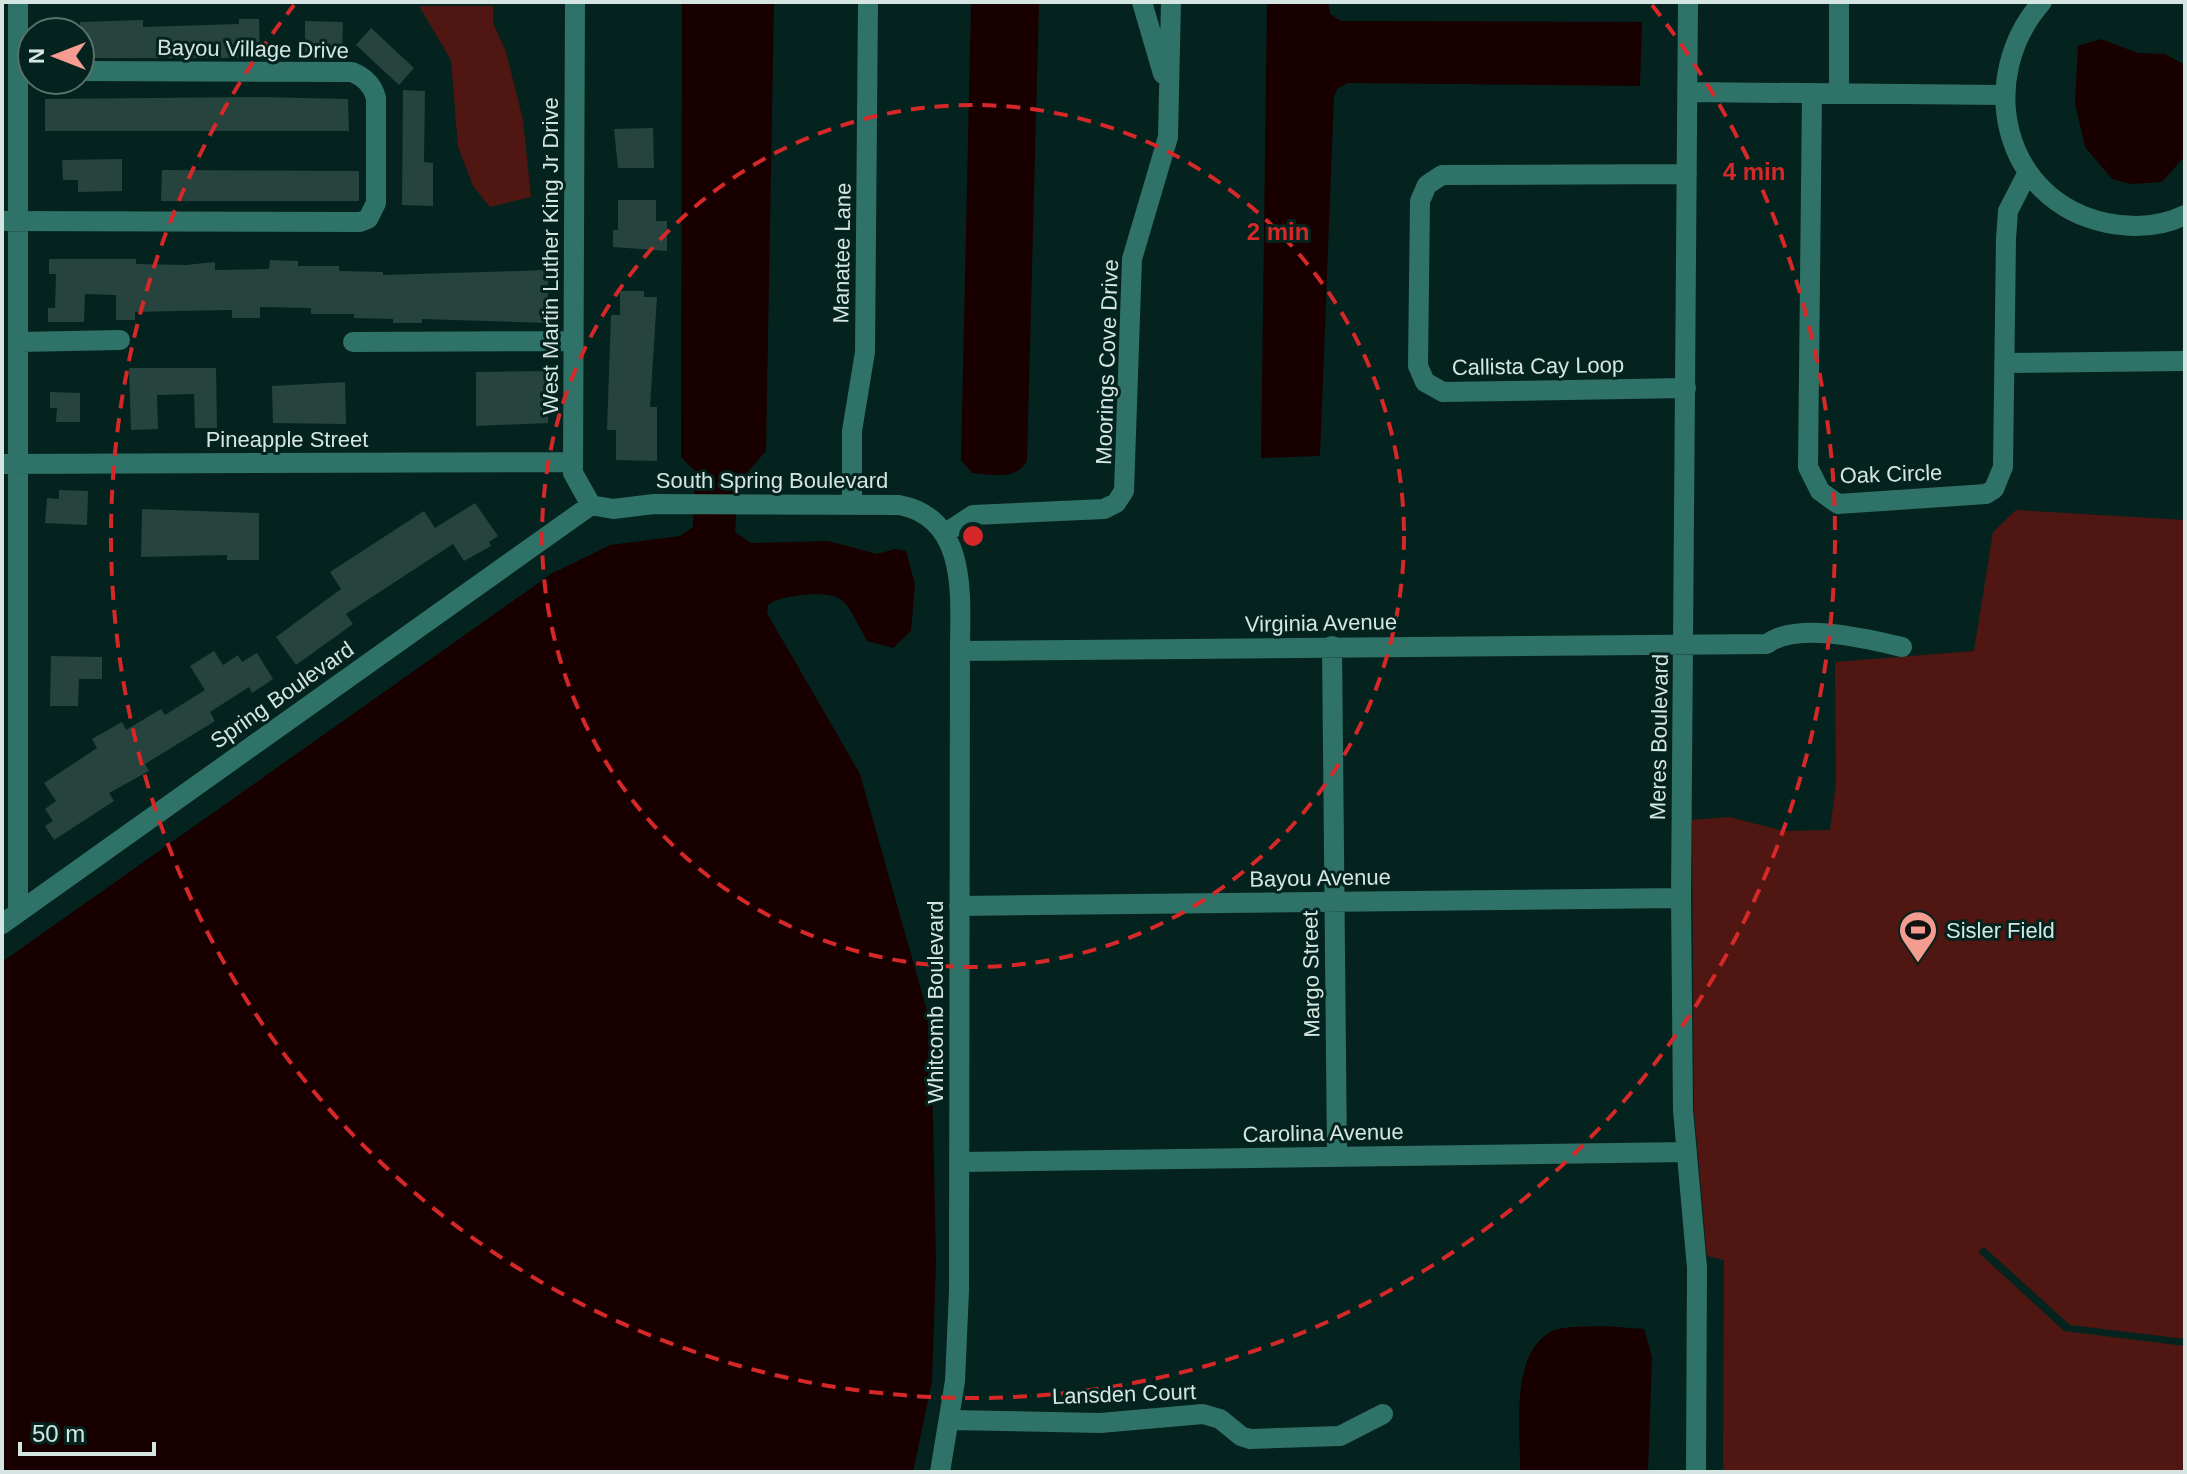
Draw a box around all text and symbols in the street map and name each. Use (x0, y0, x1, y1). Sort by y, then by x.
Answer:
north arrow (16, 16, 96, 96)
street label: Bayou Village Drive (157, 35, 349, 63)
text: N (24, 48, 49, 64)
street label: West Martin Luther King Jr Drive (538, 97, 563, 415)
text: 4 min (1723, 158, 1785, 185)
street label: Manatee Lane (828, 182, 856, 324)
text: 2 min (1247, 218, 1309, 245)
street label: Moorings Cove Drive (1091, 259, 1123, 465)
street label: Callista Cay Loop (1452, 352, 1624, 380)
street label: Pineapple Street (206, 427, 368, 452)
street label: Oak Circle (1839, 460, 1943, 488)
street label: South Spring Boulevard (656, 468, 888, 493)
centre of rings (959, 522, 987, 550)
street label: Virginia Avenue (1245, 609, 1397, 637)
street label: Spring Boulevard (206, 636, 358, 754)
street label: Meres Boulevard (1645, 654, 1673, 820)
street label: Bayou Avenue (1249, 864, 1391, 892)
street label: Whitcomb Boulevard (923, 901, 948, 1103)
sports icon: Sisler Field (1897, 909, 1939, 964)
street label: Margo Street (1297, 910, 1325, 1038)
place label: Sisler Field (1946, 918, 2055, 943)
street label: Carolina Avenue (1242, 1119, 1404, 1147)
street label: Lansden Court (1051, 1379, 1197, 1409)
scale bar (20, 1406, 154, 1456)
text: 50 m (32, 1420, 85, 1447)

